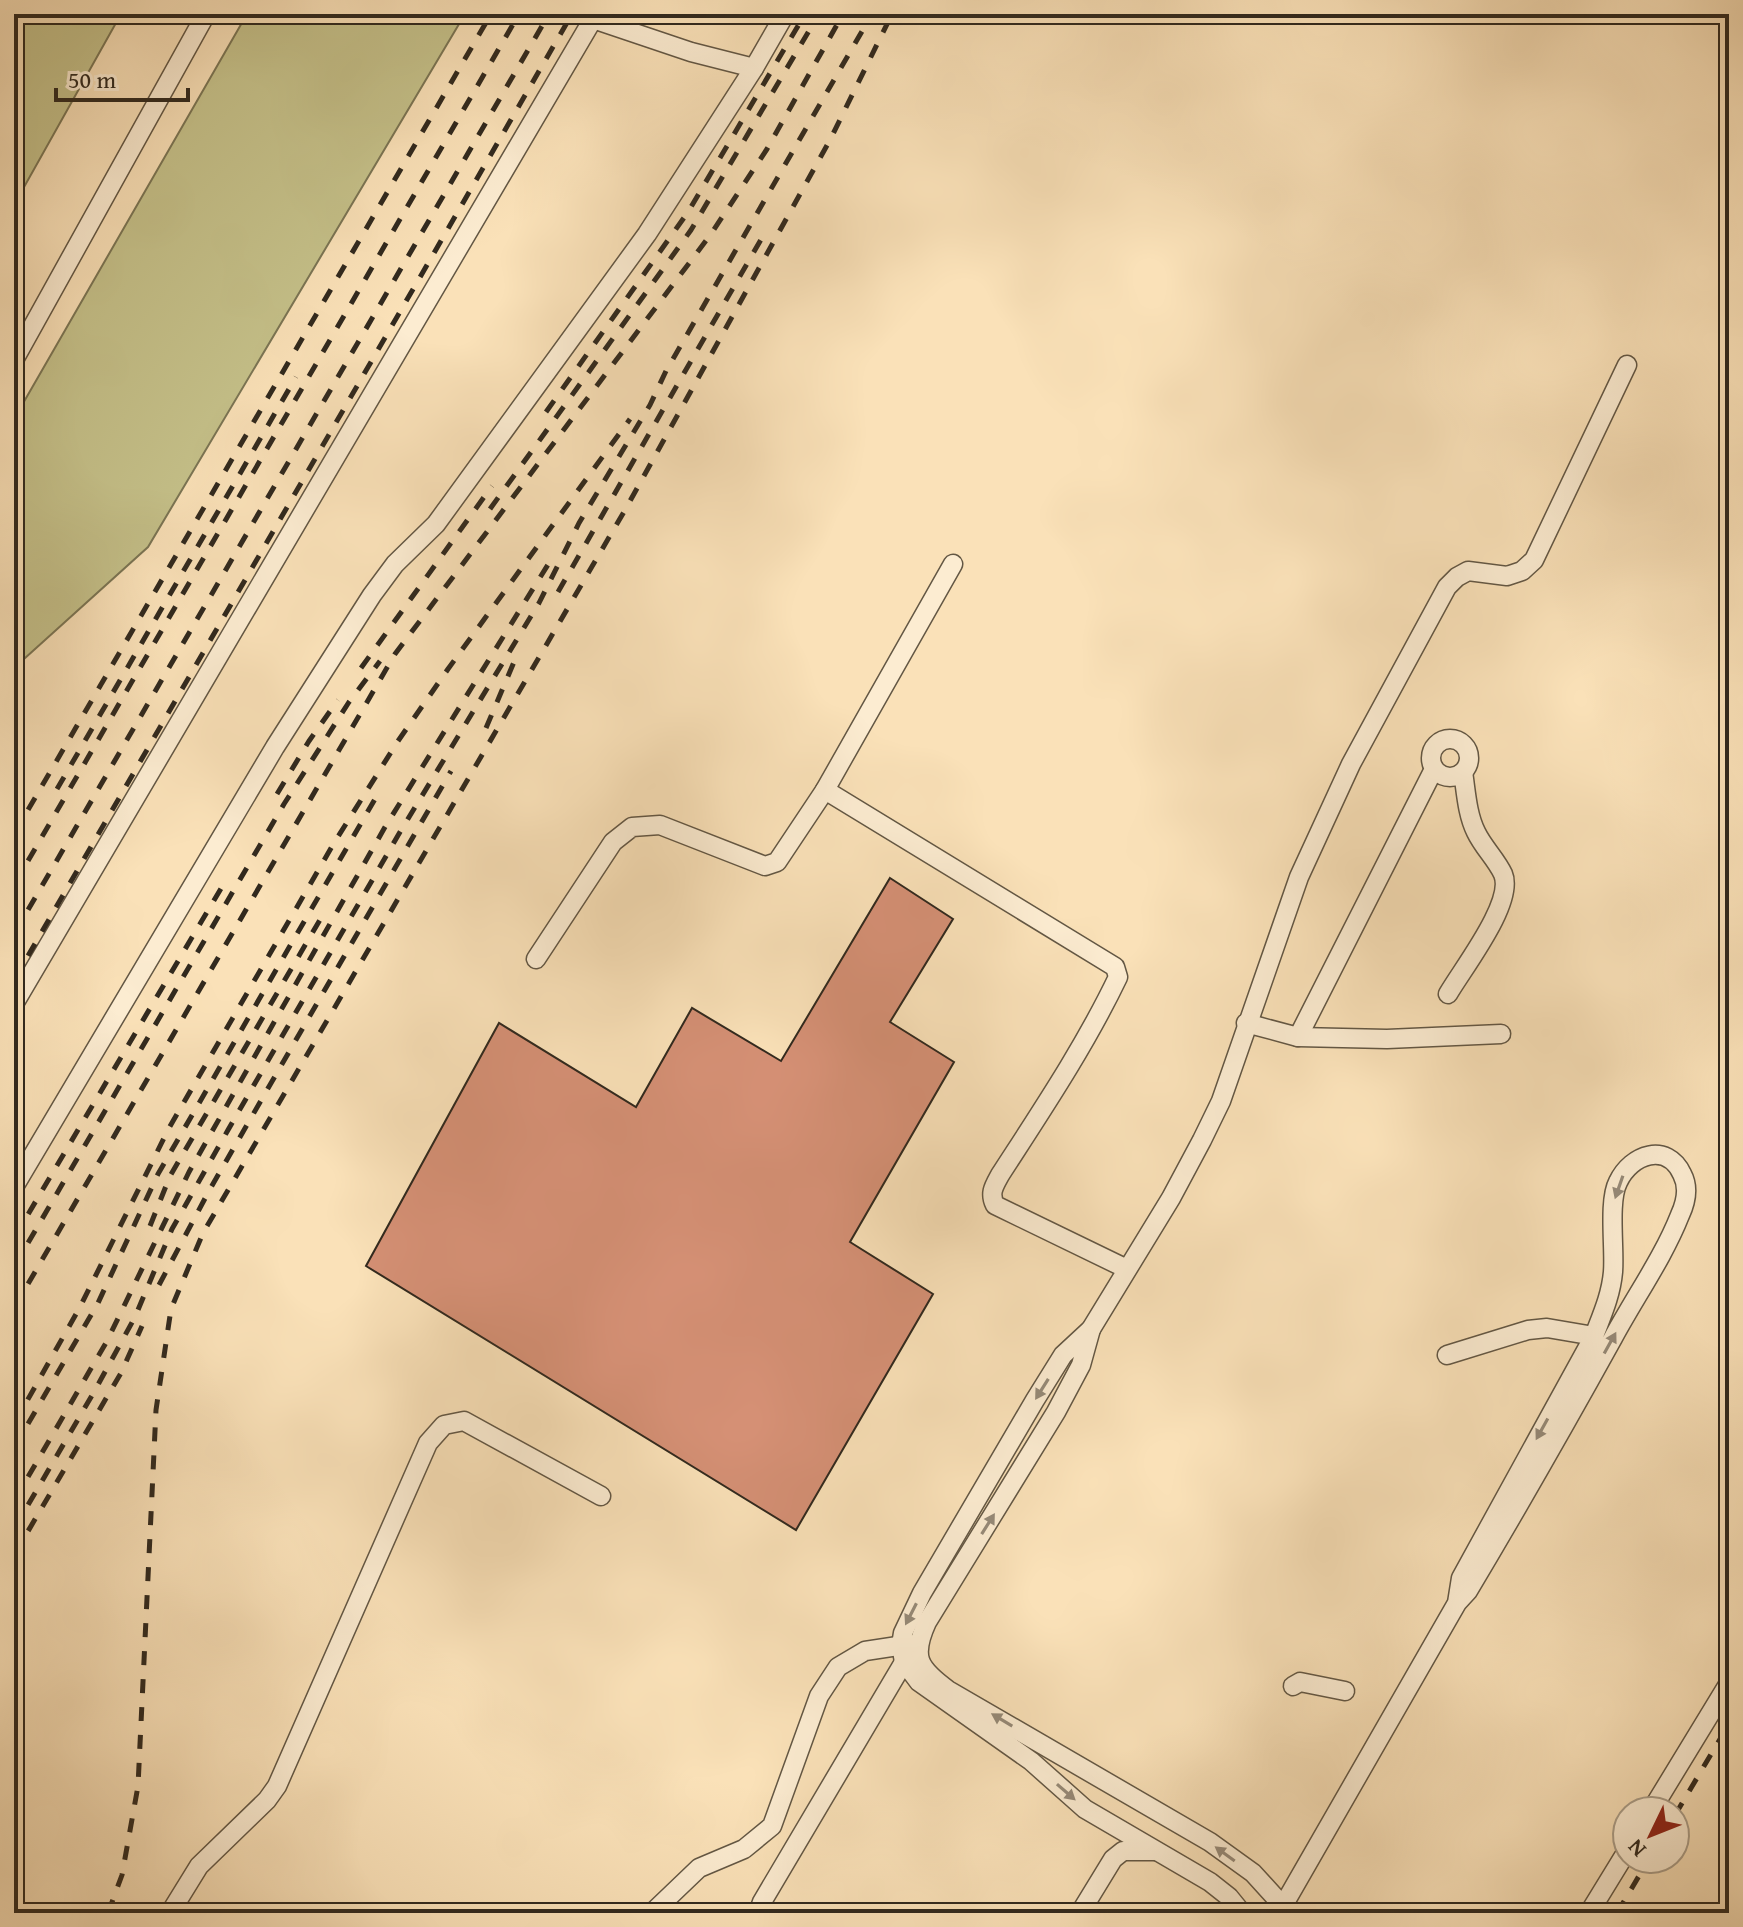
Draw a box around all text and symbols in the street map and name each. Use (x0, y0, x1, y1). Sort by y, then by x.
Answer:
scale bar (56, 52, 188, 102)
text: 50 m (68, 62, 116, 97)
one-way arrow (1612, 1175, 1624, 1199)
one-way arrow (1603, 1332, 1617, 1355)
one-way arrow (1035, 1378, 1049, 1400)
one-way arrow (1536, 1418, 1549, 1441)
one-way arrow (981, 1513, 995, 1535)
one-way arrow (905, 1602, 918, 1625)
one-way arrow (991, 1713, 1014, 1728)
one-way arrow (1056, 1783, 1076, 1800)
north arrow (1611, 1795, 1691, 1875)
text: N (1619, 1832, 1653, 1865)
one-way arrow (1215, 1846, 1236, 1862)

